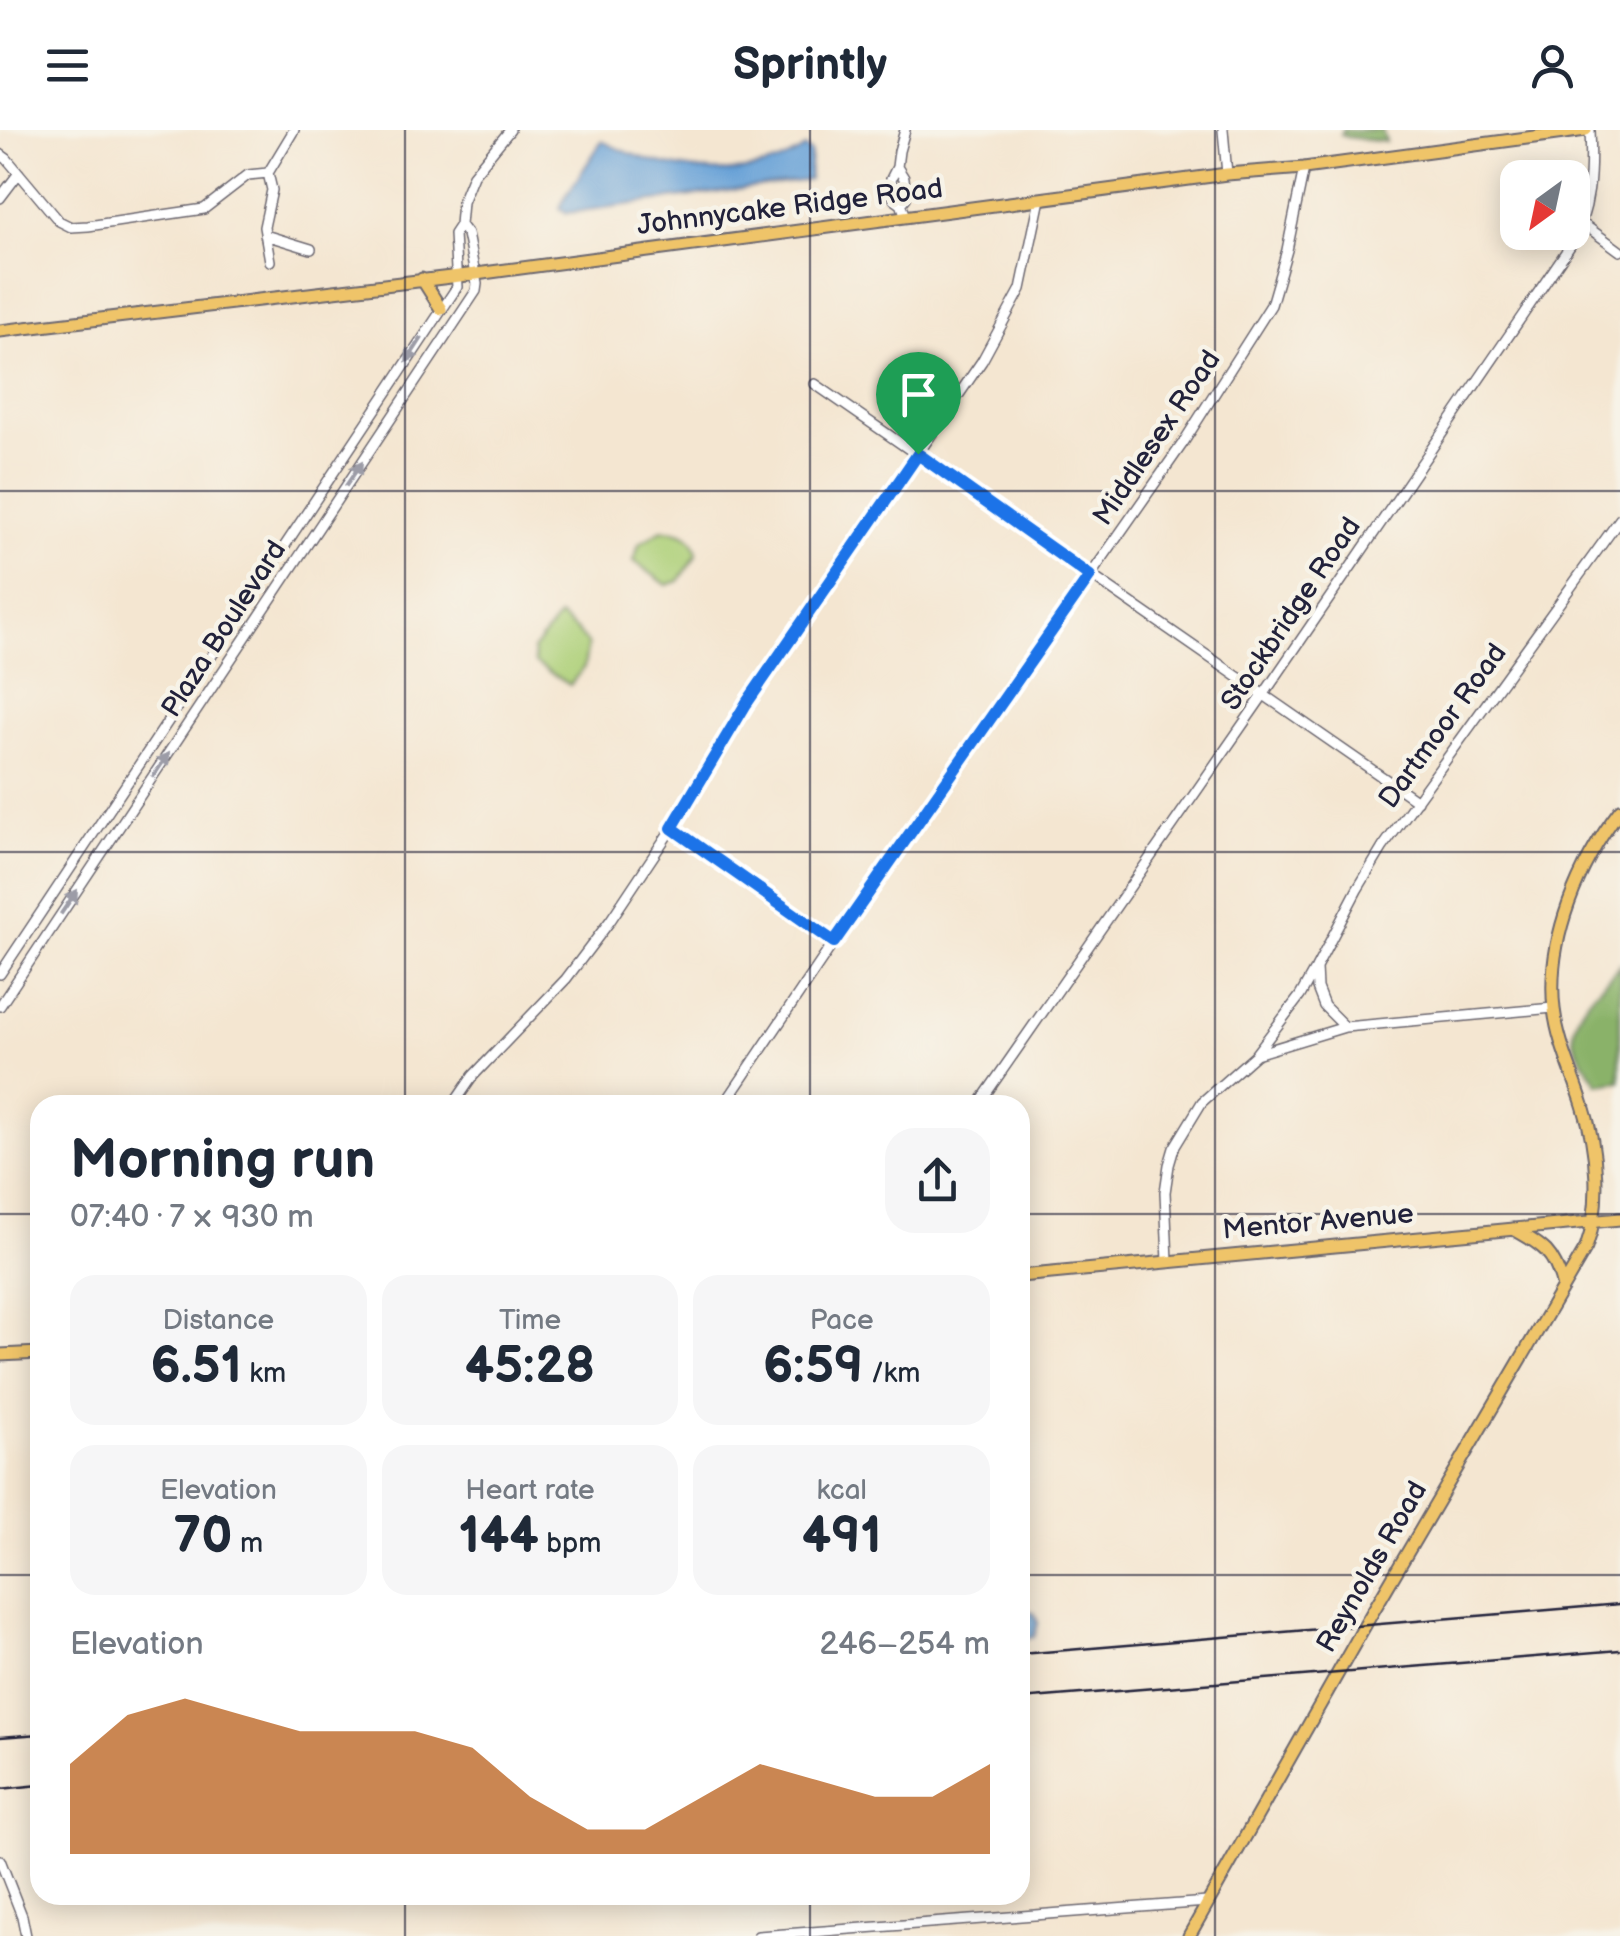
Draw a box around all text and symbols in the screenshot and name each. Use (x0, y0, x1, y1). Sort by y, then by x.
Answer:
icon: menu (40, 38, 95, 93)
text: Sprintly (733, 38, 887, 93)
icon: person (1525, 38, 1580, 93)
north arrow (1500, 160, 1590, 250)
map controls (1500, 160, 1590, 250)
street label: Johnnycake Ridge Road (635, 172, 945, 242)
one-way arrow (405, 336, 424, 364)
street label: Middlesex Road (1086, 344, 1228, 532)
pin (876, 352, 961, 455)
icon: arrive (891, 367, 946, 422)
one-way arrow (344, 461, 362, 488)
street label: Stockbridge Road (1214, 511, 1368, 717)
street label: Plaza Boulevard (155, 535, 293, 723)
street label: Dartmoor Road (1372, 637, 1514, 815)
one-way arrow (151, 751, 170, 778)
one-way arrow (60, 888, 78, 915)
text: Morning run (70, 1127, 375, 1194)
button: share (885, 1128, 990, 1233)
street label: Mentor Avenue (1221, 1197, 1415, 1247)
text: 07:40 · 7 × 930 m (70, 1198, 314, 1237)
text: Distance (162, 1304, 274, 1337)
text: Time (499, 1304, 561, 1337)
text: Pace (810, 1304, 874, 1337)
text: 6.51 (151, 1337, 242, 1397)
text: 45:28 (465, 1337, 595, 1397)
text: 6:59 (763, 1337, 863, 1397)
text: km (242, 1357, 286, 1390)
text: /km (863, 1357, 920, 1390)
text: Elevation (160, 1474, 277, 1507)
text: Heart rate (465, 1474, 595, 1507)
text: kcal (817, 1474, 867, 1507)
street label: Reynolds Road (1310, 1476, 1434, 1658)
text: 70 (174, 1507, 232, 1567)
text: 144 (459, 1507, 539, 1567)
text: 491 (802, 1507, 882, 1567)
text: m (232, 1527, 263, 1560)
text: bpm (539, 1527, 601, 1560)
text: Elevation (70, 1625, 203, 1664)
text: 246–254 m (820, 1625, 990, 1664)

